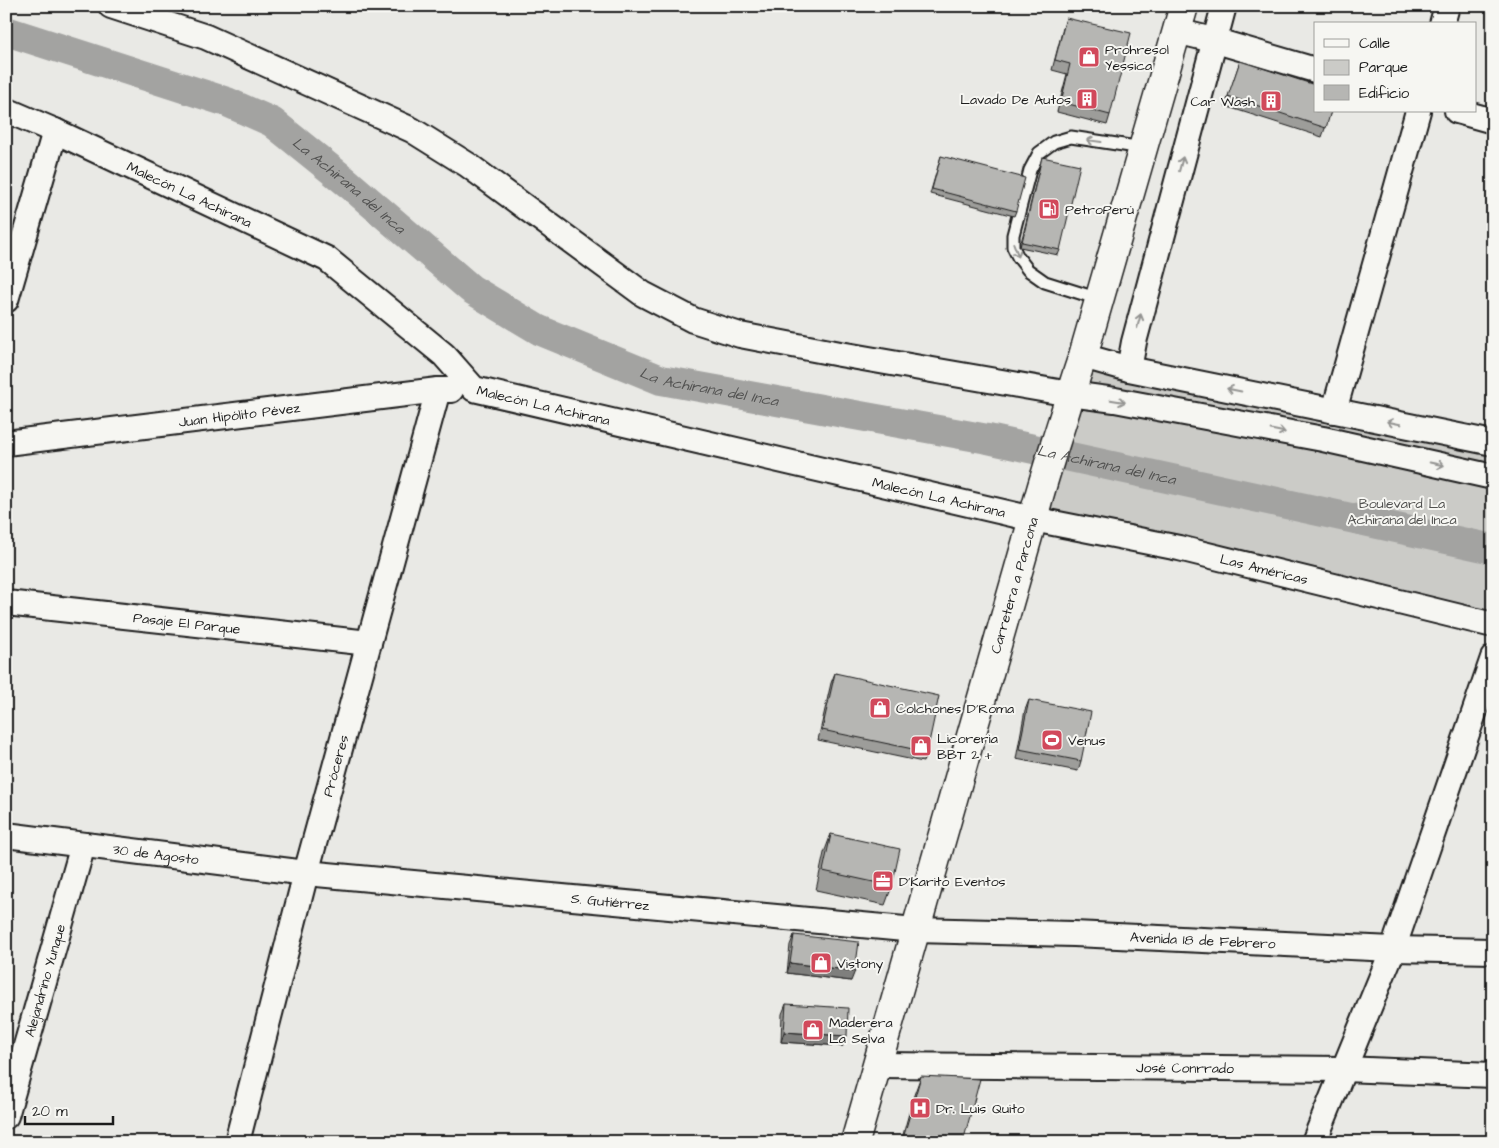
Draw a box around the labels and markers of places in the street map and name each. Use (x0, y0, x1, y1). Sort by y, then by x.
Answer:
place label: Prohresol Yessica (1105, 40, 1169, 76)
shop icon: Prohresol Yessica (1077, 45, 1101, 69)
building icon: Lavado De Autos (1075, 87, 1099, 111)
building icon: Car Wash (1259, 89, 1283, 113)
place label: Lavado De Autos (960, 90, 1071, 110)
place label: Car Wash (1190, 92, 1255, 112)
fuel station icon: PetroPerú (1037, 197, 1061, 221)
place label: PetroPerú (1065, 200, 1134, 220)
shop icon: Colchones D'Roma (868, 696, 892, 720)
place label: Colchones D'Roma (896, 699, 1014, 719)
sports icon: Venus (1040, 728, 1064, 752)
place label: Licoreria BBT 2 + (937, 729, 998, 765)
place label: Venus (1068, 731, 1106, 751)
shop icon: Licoreria BBT 2 + (909, 734, 933, 758)
office icon: D'Karito Eventos (871, 869, 895, 893)
place label: D'Karito Eventos (899, 872, 1006, 892)
shop icon: Vistony (809, 951, 833, 975)
place label: Vistony (837, 954, 883, 974)
place label: Maderera La Selva (829, 1013, 893, 1049)
shop icon: Maderera La Selva (801, 1018, 825, 1042)
hospital icon: Dr. Luis Quito (908, 1096, 932, 1120)
place label: Dr. Luis Quito (936, 1099, 1025, 1119)

